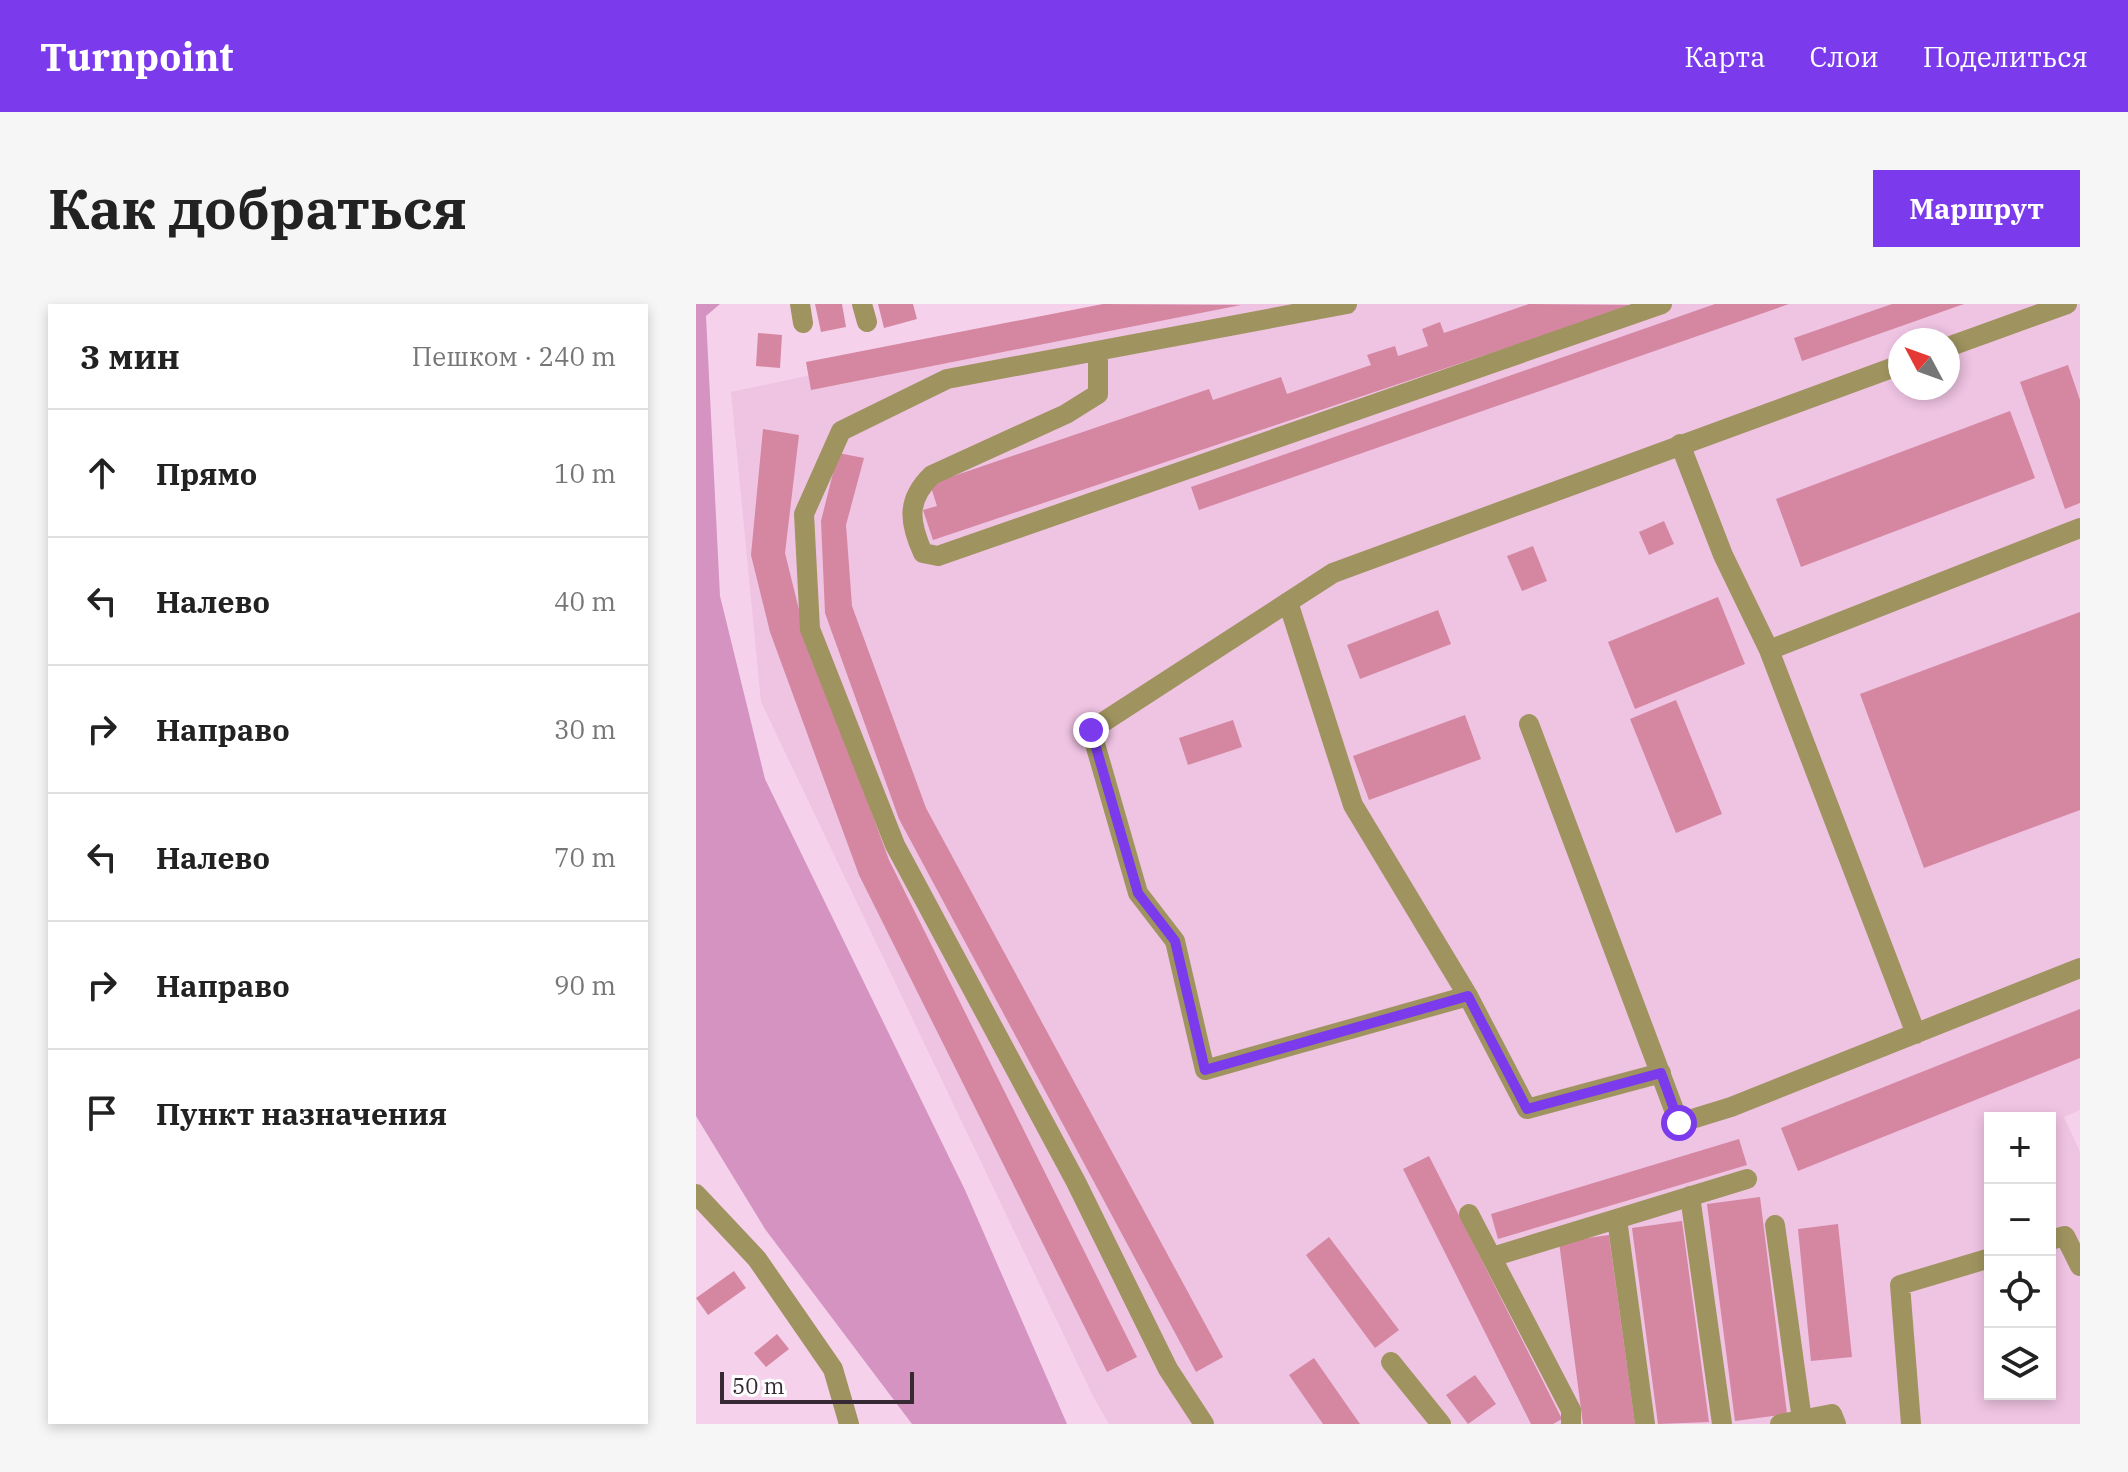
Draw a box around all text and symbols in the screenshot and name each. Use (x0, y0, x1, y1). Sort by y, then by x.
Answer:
text: Turnpoint (40, 32, 234, 81)
text: Карта (1684, 38, 1765, 75)
text: Слои (1809, 38, 1879, 75)
text: Поделиться (1923, 38, 2088, 75)
button: Маршрут (1873, 170, 2080, 247)
text: Как добраться (48, 172, 467, 244)
north arrow (1888, 328, 1960, 400)
text: 3 мин (80, 334, 180, 378)
text: Пешком · 240 m (412, 339, 616, 373)
icon: ahead (80, 451, 124, 495)
text: Прямо (156, 454, 257, 493)
text: 10 m (554, 456, 616, 490)
icon: left (80, 579, 124, 623)
text: Налево (156, 582, 270, 621)
text: 40 m (554, 584, 616, 618)
icon: right (80, 707, 124, 751)
text: Направо (156, 710, 290, 749)
text: 30 m (554, 712, 616, 746)
route end (1073, 712, 1109, 748)
icon: left (80, 835, 124, 879)
text: Налево (156, 838, 270, 877)
text: 70 m (554, 840, 616, 874)
icon: right (80, 963, 124, 1007)
text: Направо (156, 966, 290, 1005)
text: 90 m (554, 968, 616, 1002)
icon: arrive (80, 1091, 124, 1135)
text: Пункт назначения (156, 1094, 447, 1133)
route start (1661, 1105, 1697, 1141)
map controls (1984, 1112, 2056, 1400)
button: + (1984, 1112, 2056, 1184)
button: − (1984, 1184, 2056, 1256)
button: locate (1984, 1256, 2056, 1328)
button: layers (1984, 1328, 2056, 1400)
scale bar (720, 1368, 914, 1404)
text: 50 m (732, 1371, 784, 1400)

